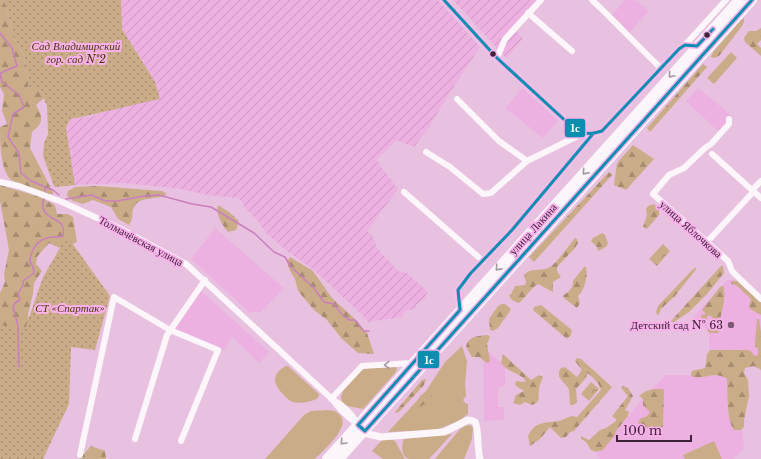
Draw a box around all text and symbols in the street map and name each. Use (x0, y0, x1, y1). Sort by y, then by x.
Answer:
unlabelled marker (702, 30, 712, 40)
park label: Сад Владимирский гор. сад №2 (32, 39, 121, 66)
unlabelled marker (488, 49, 498, 59)
one-way arrow (669, 70, 676, 78)
line badge: 1с (564, 118, 586, 138)
text: 1с (570, 121, 580, 135)
one-way arrow (582, 167, 589, 175)
street label: улица Яблочкова (657, 197, 725, 261)
street label: улица Лакина (506, 200, 560, 258)
street label: Толмачёвская улица (96, 213, 186, 269)
one-way arrow (495, 264, 502, 271)
park label: СТ «Спартак» (35, 301, 105, 315)
place label: Детский сад № 63 (631, 318, 723, 332)
marker: Детский сад № 63 (726, 320, 736, 330)
line badge: 1с (417, 350, 440, 369)
text: 1с (424, 353, 434, 367)
one-way arrow (384, 360, 390, 369)
scale bar (617, 417, 691, 443)
text: 100 m (623, 423, 662, 438)
one-way arrow (340, 437, 348, 445)

